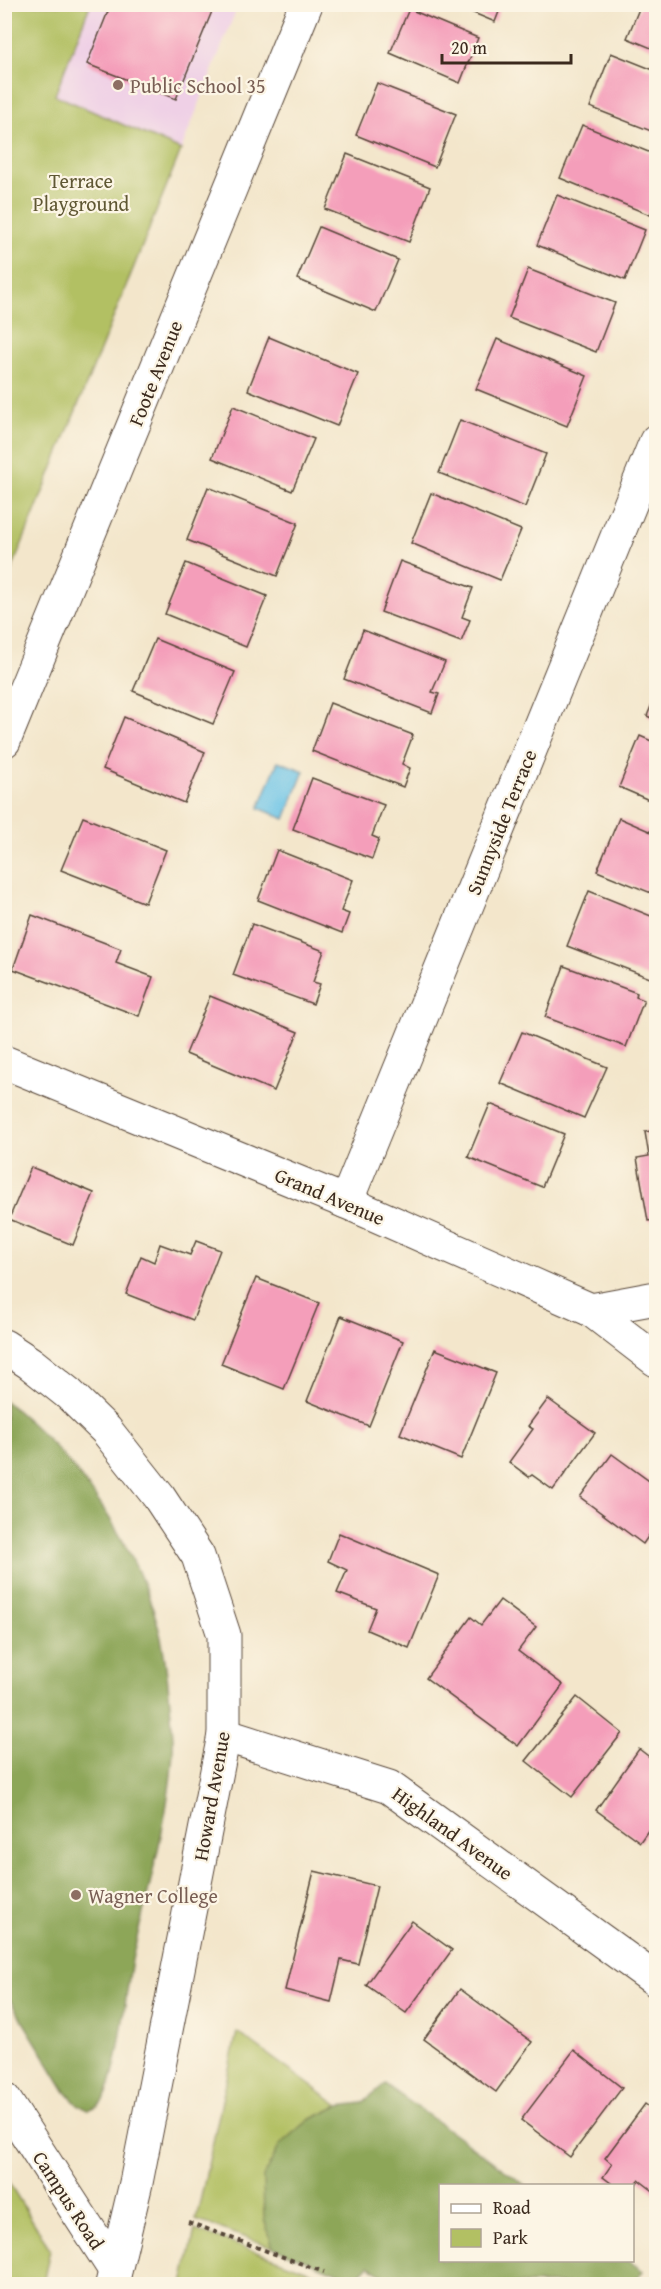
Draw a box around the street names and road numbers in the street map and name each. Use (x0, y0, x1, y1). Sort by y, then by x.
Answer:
street label: Foote Avenue (121, 316, 189, 430)
street label: Sunnyside Terrace (459, 745, 543, 899)
street label: Grand Avenue (270, 1160, 390, 1232)
street label: Howard Avenue (185, 1729, 237, 1863)
street label: Highland Avenue (387, 1779, 519, 1887)
street label: Campus Road (26, 2145, 112, 2255)

